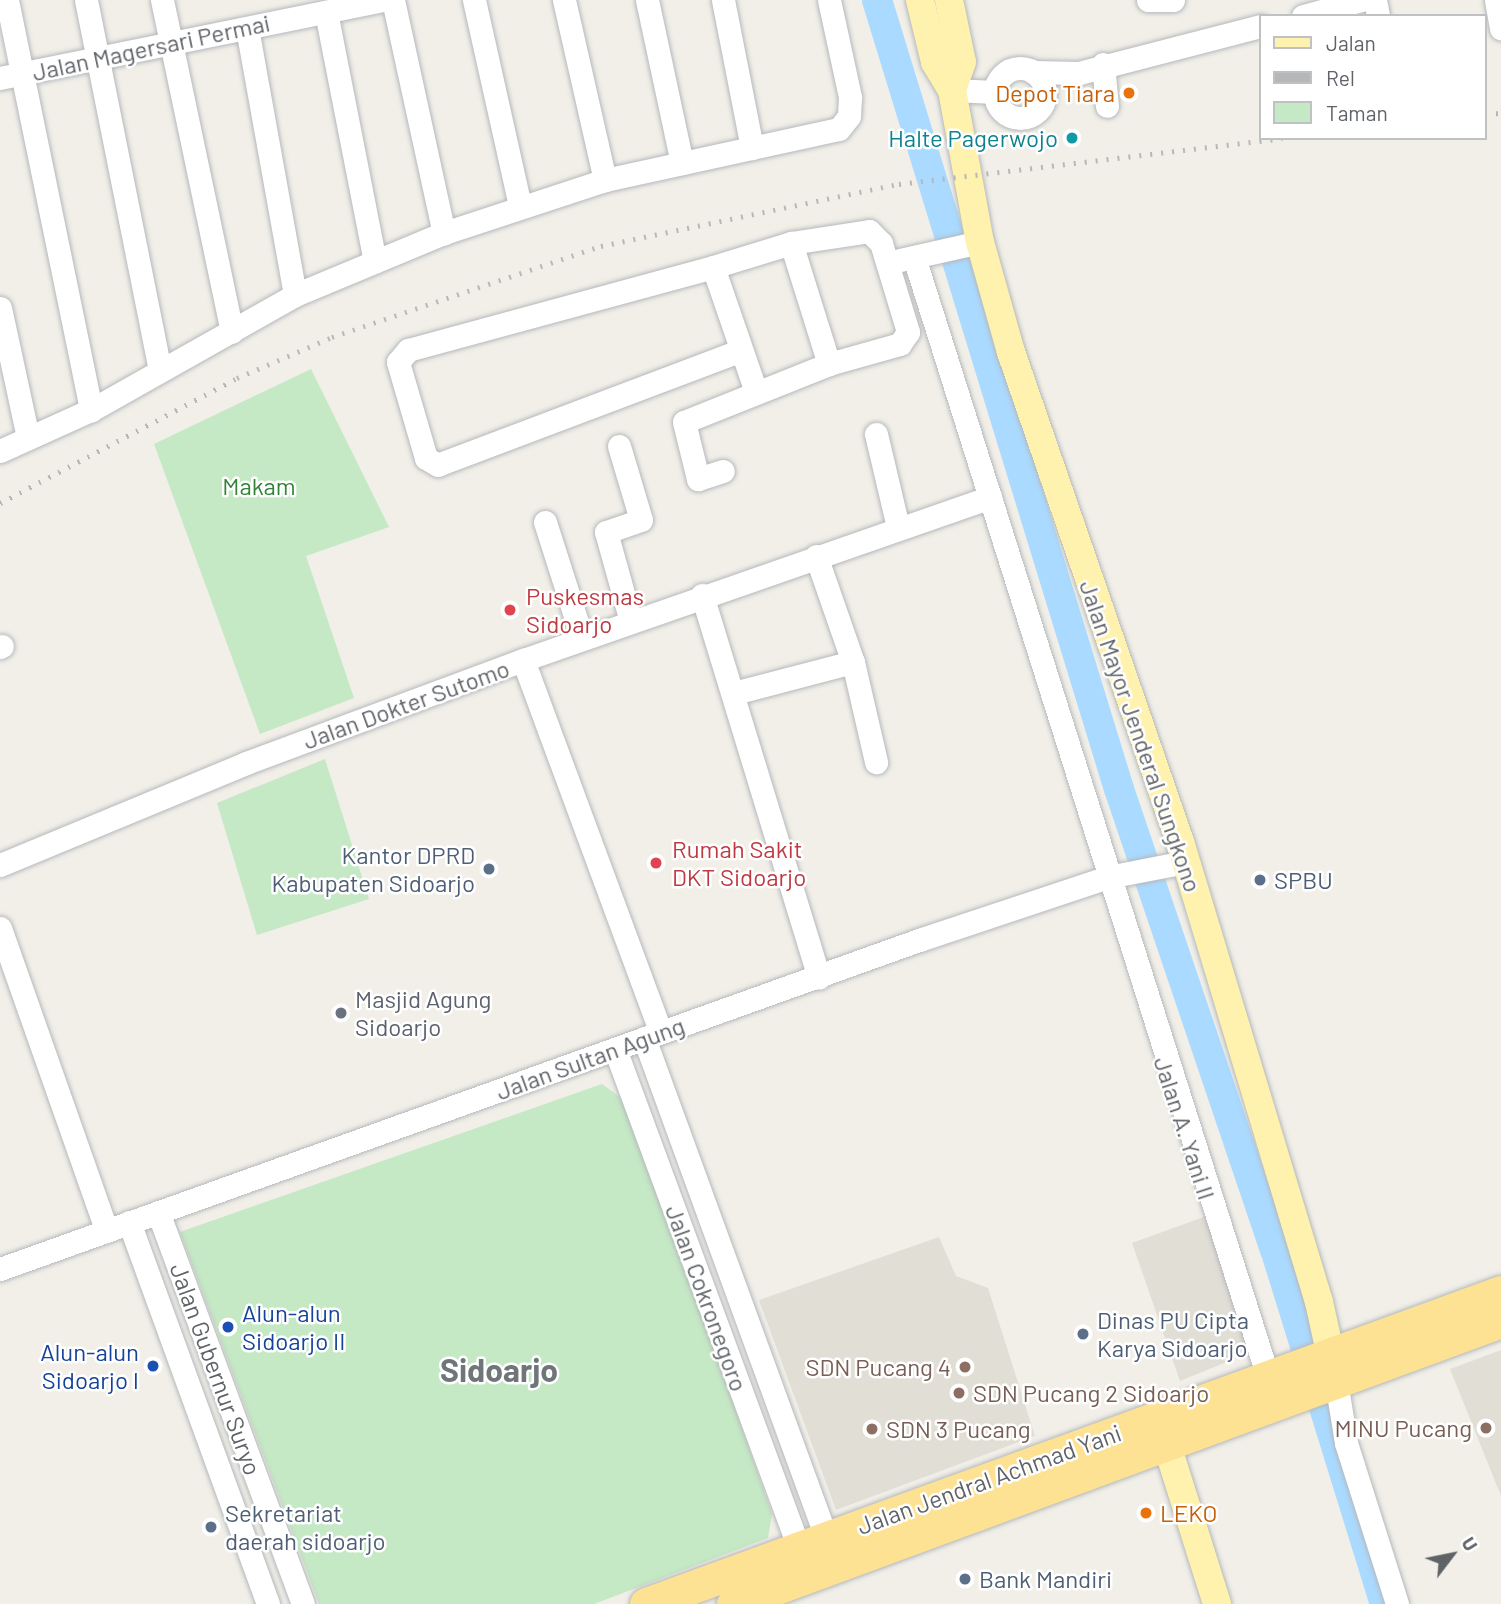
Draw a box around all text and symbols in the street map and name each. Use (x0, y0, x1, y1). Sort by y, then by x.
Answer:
street label: Jalan Magersari Permai (29, 8, 273, 86)
legend (1260, 14, 1487, 140)
text: Jalan (1326, 30, 1376, 55)
text: Rel (1326, 65, 1355, 90)
place label: Depot Tiara (995, 79, 1115, 107)
marker: Depot Tiara (1121, 85, 1137, 101)
text: Taman (1326, 100, 1388, 125)
place label: Halte Pagerwojo (888, 124, 1058, 152)
marker: Halte Pagerwojo (1064, 130, 1080, 146)
park label: Makam (222, 472, 296, 500)
street label: Jalan Mayor Jenderal Sungkono (1074, 576, 1208, 896)
place label: Puskesmas Sidoarjo (526, 582, 644, 638)
marker: Puskesmas Sidoarjo (500, 600, 520, 620)
street label: Jalan Dokter Sutomo (299, 653, 513, 755)
place label: Rumah Sakit DKT Sidoarjo (672, 835, 806, 891)
place label: Kantor DPRD Kabupaten Sidoarjo (272, 841, 475, 897)
marker: Rumah Sakit DKT Sidoarjo (646, 853, 666, 873)
marker: Kantor DPRD Kabupaten Sidoarjo (481, 861, 497, 877)
place label: SPBU (1274, 866, 1333, 894)
marker: SPBU (1252, 872, 1268, 888)
place label: Masjid Agung Sidoarjo (355, 985, 491, 1041)
marker: Masjid Agung Sidoarjo (333, 1005, 349, 1021)
street label: Jalan Sultan Agung (492, 1011, 688, 1105)
street label: Jalan A. Yani II (1148, 1053, 1222, 1203)
street label: Jalan Cokronegoro (660, 1201, 754, 1395)
street label: Jalan Gubernur Suryo (164, 1259, 268, 1479)
place label: Alun-alun Sidoarjo II (242, 1299, 346, 1355)
place label: Dinas PU Cipta Karya Sidoarjo (1097, 1306, 1249, 1362)
marker: Alun-alun Sidoarjo II (220, 1319, 236, 1335)
marker: Dinas PU Cipta Karya Sidoarjo (1075, 1326, 1091, 1342)
place label: Alun-alun Sidoarjo I (40, 1338, 139, 1394)
district label: Sidoarjo (440, 1350, 558, 1388)
place label: SDN Pucang 4 (806, 1353, 951, 1381)
marker: Alun-alun Sidoarjo I (145, 1358, 161, 1374)
marker: SDN Pucang 4 (957, 1359, 973, 1375)
place label: SDN Pucang 2 Sidoarjo (973, 1379, 1209, 1407)
marker: SDN Pucang 2 Sidoarjo (951, 1385, 967, 1401)
place label: MINU Pucang (1334, 1414, 1472, 1442)
place label: SDN 3 Pucang (886, 1415, 1031, 1443)
street label: Jalan Jendral Achmad Yani (853, 1418, 1125, 1540)
marker: MINU Pucang (1478, 1420, 1494, 1436)
marker: SDN 3 Pucang (864, 1421, 880, 1437)
place label: Sekretariat daerah sidoarjo (225, 1499, 386, 1555)
place label: LEKO (1160, 1499, 1217, 1527)
marker: LEKO (1138, 1505, 1154, 1521)
marker: Sekretariat daerah sidoarjo (203, 1519, 219, 1535)
north arrow (1417, 1520, 1487, 1590)
text: U (1457, 1532, 1483, 1555)
place label: Bank Mandiri (979, 1565, 1112, 1593)
marker: Bank Mandiri (957, 1571, 973, 1587)

